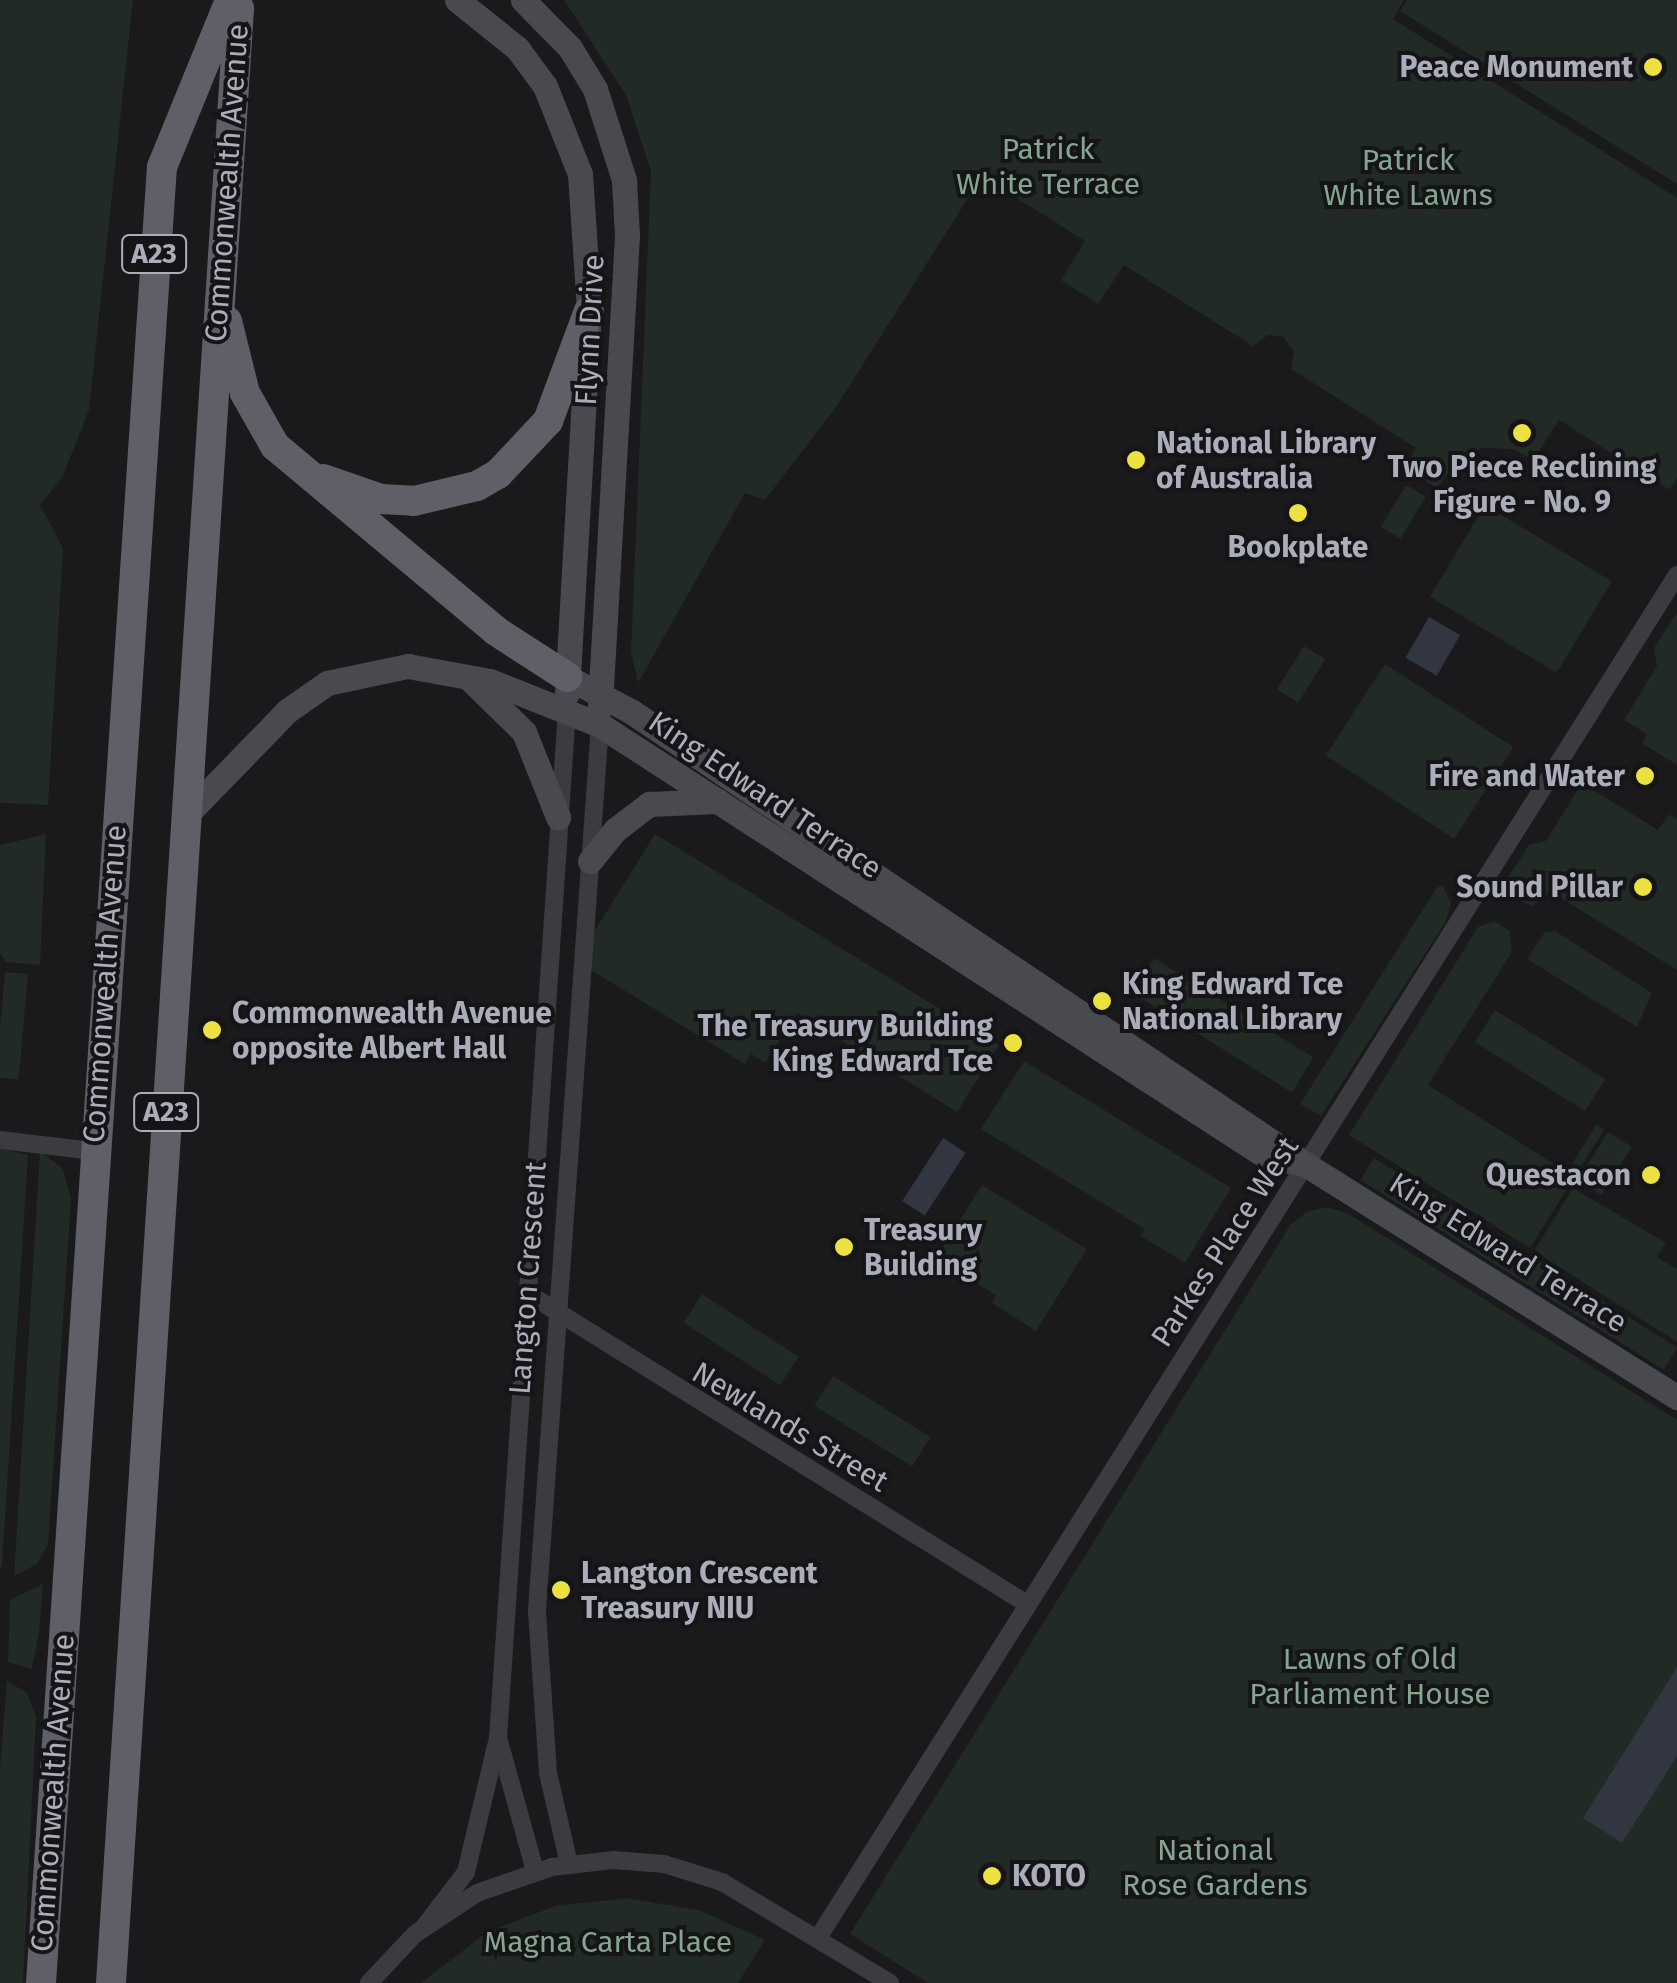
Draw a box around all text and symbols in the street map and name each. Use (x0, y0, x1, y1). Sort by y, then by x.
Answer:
street label: Commonwealth Avenue (198, 23, 256, 343)
place label: Peace Monument (1399, 49, 1633, 85)
marker: Peace Monument (1642, 56, 1664, 78)
park label: Patrick White Terrace (956, 131, 1140, 202)
park label: Patrick White Lawns (1323, 142, 1493, 212)
road number: A23 (119, 231, 189, 277)
street label: Flynn Drive (568, 254, 612, 406)
marker: Two Piece Reclining Figure - No. 9 (1511, 422, 1533, 444)
place label: National Library of Australia (1156, 425, 1376, 496)
marker: National Library of Australia (1125, 449, 1147, 471)
place label: Two Piece Reclining Figure - No. 9 (1388, 449, 1656, 520)
marker: Bookplate (1287, 502, 1309, 524)
place label: Bookplate (1228, 529, 1368, 565)
street label: King Edward Terrace (642, 704, 888, 886)
place label: Fire and Water (1429, 758, 1625, 794)
marker: Fire and Water (1634, 765, 1656, 787)
street label: Commonwealth Avenue (76, 824, 134, 1144)
place label: Sound Pillar (1456, 869, 1623, 905)
marker: Sound Pillar (1632, 876, 1654, 898)
place label: King Edward Tce National Library (1122, 966, 1343, 1036)
marker: King Edward Tce National Library (1091, 990, 1113, 1012)
place label: Commonwealth Avenue opposite Albert Hall (232, 995, 552, 1066)
place label: The Treasury Building King Edward Tce (697, 1008, 993, 1078)
marker: Commonwealth Avenue opposite Albert Hall (201, 1019, 223, 1041)
marker: The Treasury Building King Edward Tce (1002, 1032, 1024, 1054)
road number: A23 (131, 1089, 201, 1135)
street label: Parkes Place West (1144, 1130, 1306, 1354)
place label: Questacon (1486, 1157, 1631, 1193)
street label: Langton Crescent (502, 1160, 554, 1396)
marker: Questacon (1640, 1164, 1662, 1186)
street label: King Edward Terrace (1383, 1165, 1633, 1341)
place label: Treasury Building (864, 1212, 982, 1282)
marker: Treasury Building (833, 1236, 855, 1258)
street label: Newlands Street (686, 1354, 894, 1500)
place label: Langton Crescent Treasury NIU (581, 1555, 818, 1626)
marker: Langton Crescent Treasury NIU (550, 1579, 572, 1601)
street label: Commonwealth Avenue (24, 1633, 82, 1953)
park label: Lawns of Old Parliament House (1249, 1641, 1491, 1712)
park label: National Rose Gardens (1122, 1832, 1308, 1902)
place label: KOTO (1012, 1858, 1086, 1894)
marker: KOTO (981, 1865, 1003, 1887)
park label: Magna Carta Place (484, 1924, 732, 1960)

